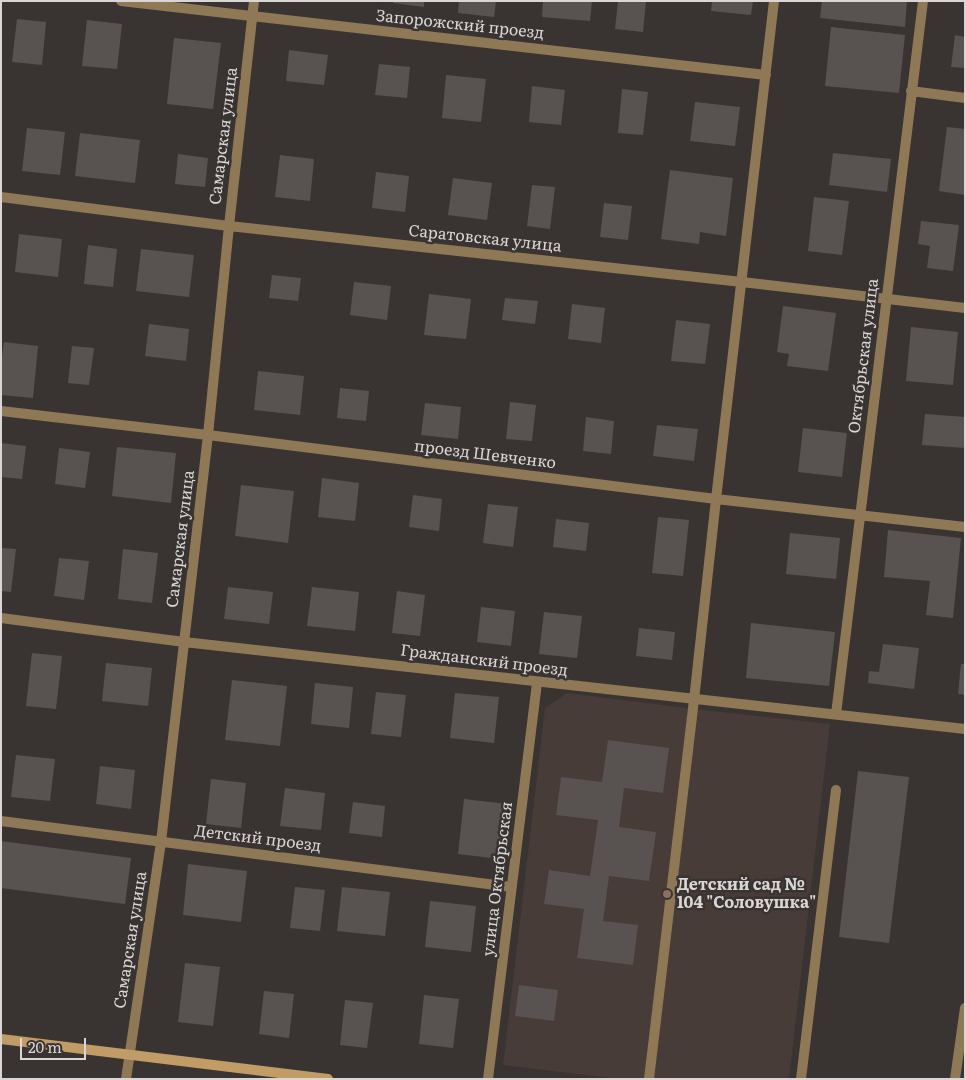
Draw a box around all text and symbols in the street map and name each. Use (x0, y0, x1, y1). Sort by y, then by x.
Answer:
street label: Запорожский проезд (375, 7, 545, 43)
street label: Самарская улица (206, 66, 242, 206)
street label: Саратовская улица (408, 221, 562, 257)
street label: Октябрьская улица (845, 277, 883, 435)
street label: проезд Шевченко (413, 437, 557, 473)
street label: Самарская улица (163, 469, 199, 609)
street label: Гражданский проезд (399, 641, 569, 681)
street label: улица Октябрьская (479, 800, 517, 958)
street label: Детский проезд (194, 822, 322, 856)
street label: Самарская улица (111, 870, 151, 1010)
place label: Детский сад № 104 "Соловушка" (677, 875, 816, 913)
marker: Детский сад № 104 "Соловушка" (661, 888, 673, 900)
scale bar (22, 1028, 89, 1060)
text: 20 m (28, 1035, 62, 1058)

